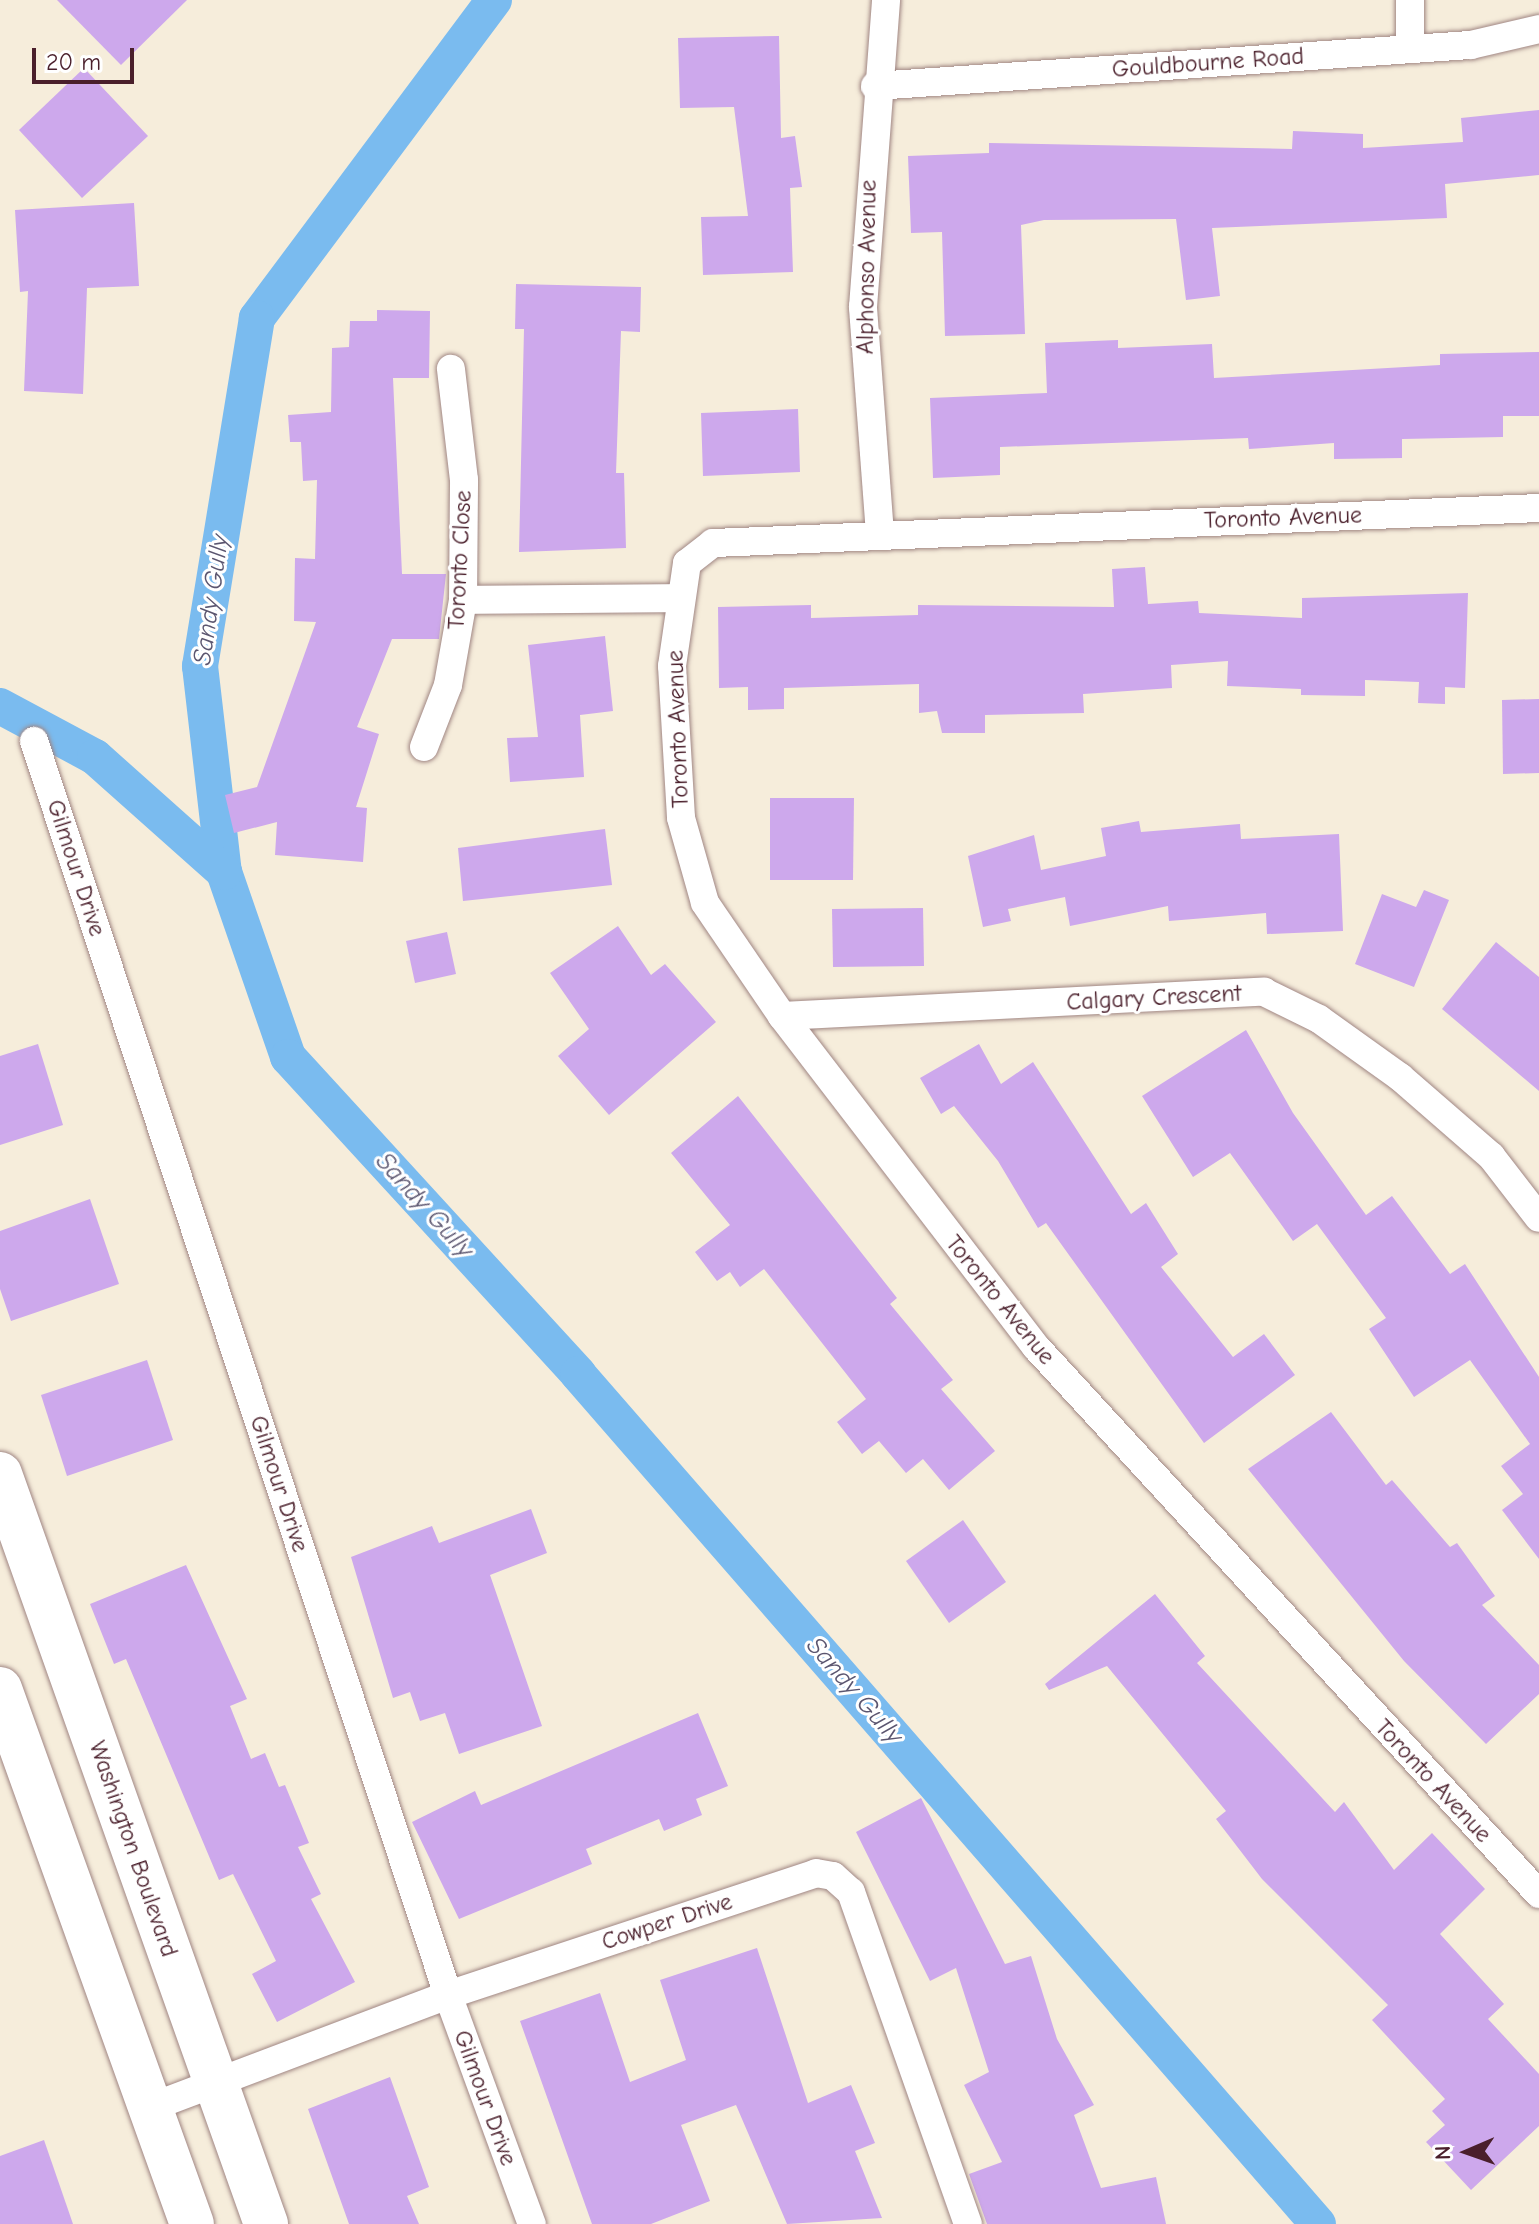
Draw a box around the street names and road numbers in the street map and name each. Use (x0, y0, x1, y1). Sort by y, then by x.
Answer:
street label: Gouldbourne Road (1111, 42, 1305, 84)
street label: Alphonso Avenue (851, 180, 883, 354)
street label: Toronto Close (442, 490, 478, 630)
street label: Toronto Avenue (1204, 501, 1362, 535)
street label: Toronto Avenue (661, 650, 695, 808)
street label: Gilmour Drive (40, 796, 112, 940)
street label: Calgary Crescent (1066, 979, 1242, 1017)
street label: Toronto Avenue (939, 1230, 1061, 1370)
street label: Gilmour Drive (243, 1412, 315, 1556)
street label: Toronto Avenue (1369, 1713, 1497, 1849)
street label: Washington Boulevard (83, 1737, 183, 1961)
street label: Cowper Drive (598, 1887, 736, 1957)
street label: Gilmour Drive (447, 2026, 523, 2170)

